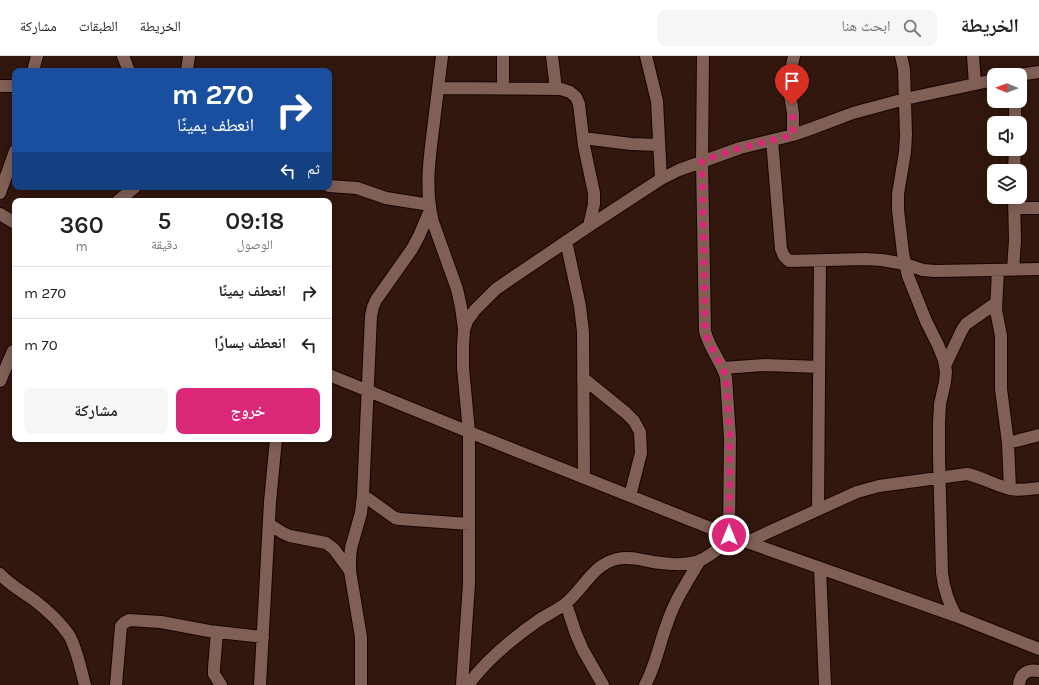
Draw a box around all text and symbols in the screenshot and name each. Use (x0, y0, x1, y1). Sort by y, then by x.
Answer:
search box (657, 10, 937, 46)
text: الخريطة (961, 15, 1019, 37)
text: ابحث هنا (841, 17, 891, 35)
icon: search (901, 17, 923, 39)
text: مشاركة (20, 18, 57, 35)
text: الطبقات (79, 18, 118, 35)
text: الخريطة (140, 18, 181, 35)
pin (775, 64, 809, 105)
north arrow (987, 68, 1027, 108)
map controls (987, 68, 1027, 204)
icon: arrive (781, 70, 803, 92)
text: 270 m (172, 78, 254, 111)
icon: right (268, 84, 320, 136)
text: انعطف يمينًا (177, 114, 254, 136)
button: sound (987, 116, 1027, 156)
icon: left (277, 160, 299, 182)
text: ثم (307, 160, 320, 178)
button: layers (987, 164, 1027, 204)
text: 5 (157, 207, 171, 235)
text: 09:18 (225, 207, 284, 235)
text: 360 (60, 211, 104, 239)
text: دقيقة (151, 237, 178, 252)
text: الوصول (237, 237, 273, 252)
text: m (76, 239, 88, 254)
text: انعطف يمينًا (219, 282, 286, 300)
icon: right (298, 282, 320, 304)
text: 270 m (24, 284, 66, 302)
text: انعطف يسارًا (214, 334, 286, 352)
icon: left (298, 334, 320, 356)
text: 70 m (24, 336, 58, 354)
button: مشاركة (24, 388, 168, 434)
button: خروج (176, 388, 320, 434)
position arrow (708, 514, 750, 556)

